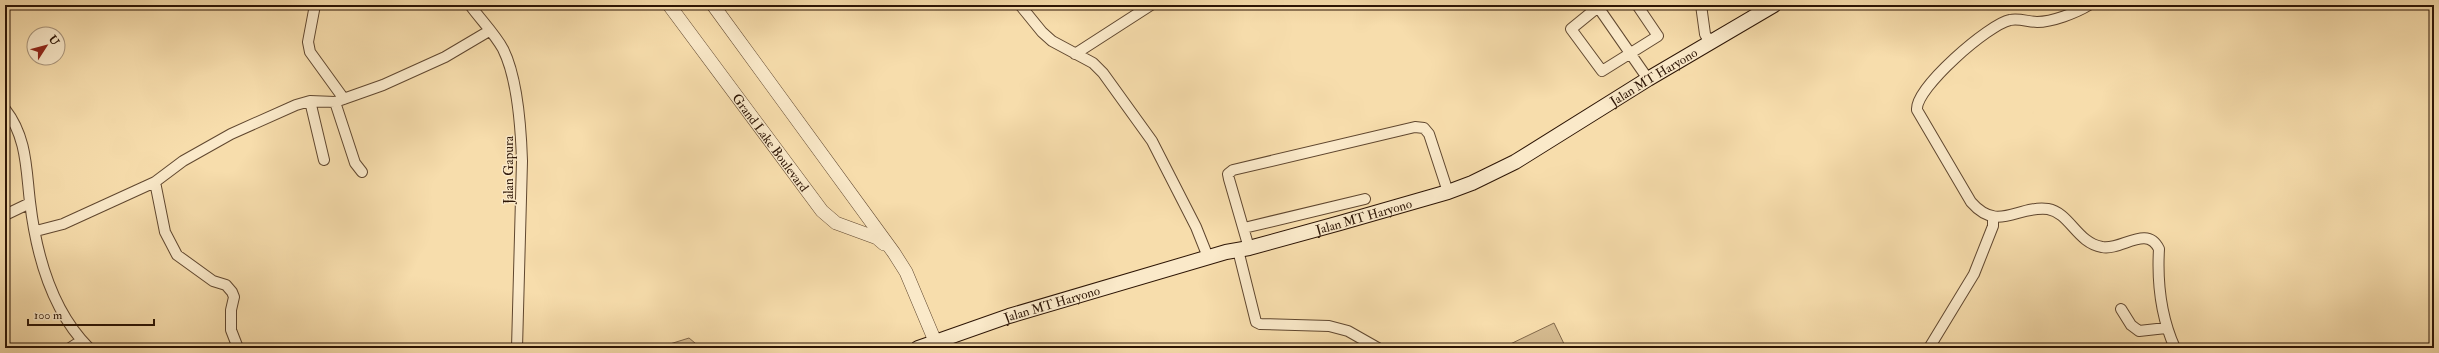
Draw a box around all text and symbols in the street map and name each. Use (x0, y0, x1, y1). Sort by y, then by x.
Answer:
north arrow (26, 26, 66, 66)
text: U (46, 33, 62, 49)
street label: Jalan MT Haryono (1606, 45, 1700, 110)
street label: Grand Lake Boulevard (728, 91, 812, 196)
street label: Jalan Gapura (501, 135, 518, 205)
street label: Jalan MT Haryono (1313, 196, 1414, 239)
street label: Jalan MT Haryono (1001, 283, 1102, 326)
scale bar (28, 301, 154, 327)
text: 100 m (34, 308, 63, 323)

